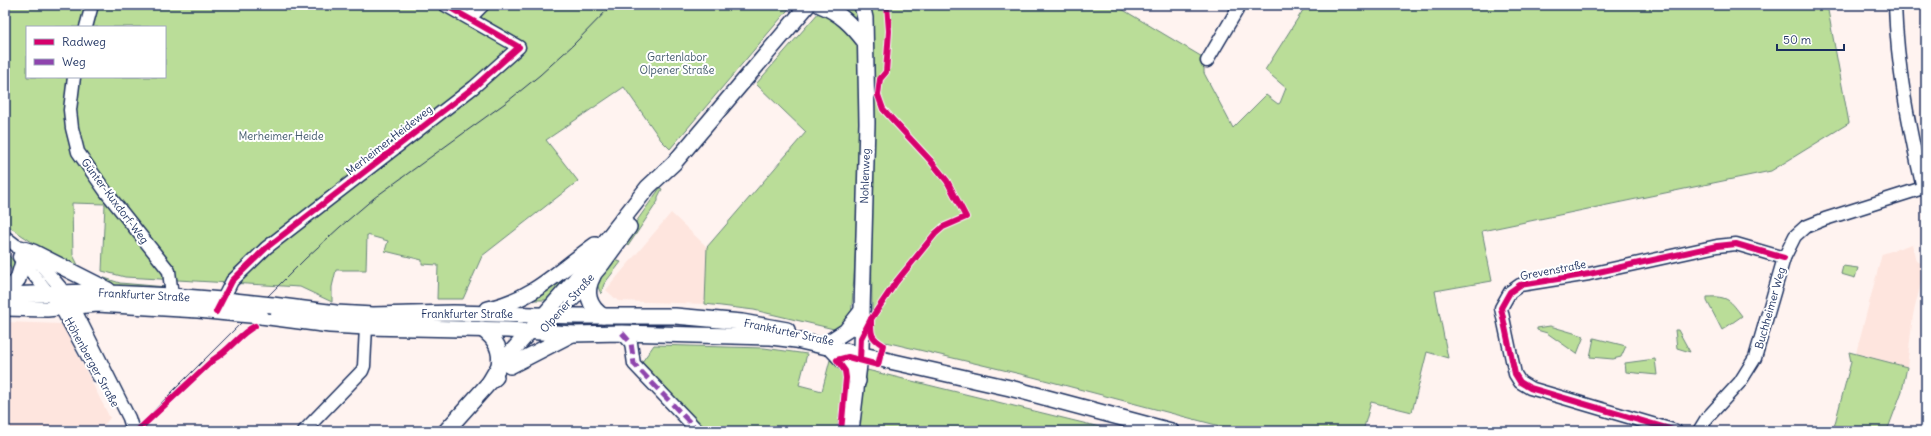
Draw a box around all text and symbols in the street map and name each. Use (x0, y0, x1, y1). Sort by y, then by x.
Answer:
legend (26, 26, 166, 78)
scale bar (1777, 26, 1844, 52)
text: 50 m (1783, 32, 1812, 47)
text: Radweg (62, 34, 106, 49)
park label: Gartenlabor Olpener Straße (640, 50, 714, 77)
text: Weg (62, 54, 86, 69)
street label: Merheimer Heideweg (343, 102, 435, 178)
park label: Merheimer Heide (238, 129, 324, 143)
street label: Nohlenweg (857, 148, 873, 204)
street label: Günter-Kuxdorf-Weg (78, 155, 152, 247)
street label: Grevenstraße (1519, 257, 1587, 283)
street label: Buchheimer Weg (1752, 265, 1788, 351)
street label: Olpener Straße (537, 270, 597, 335)
street label: Frankfurter Straße (98, 286, 190, 304)
street label: Frankfurter Straße (421, 307, 513, 321)
street label: Höhenberger Straße (62, 315, 123, 409)
street label: Frankfurter Straße (743, 316, 835, 348)

